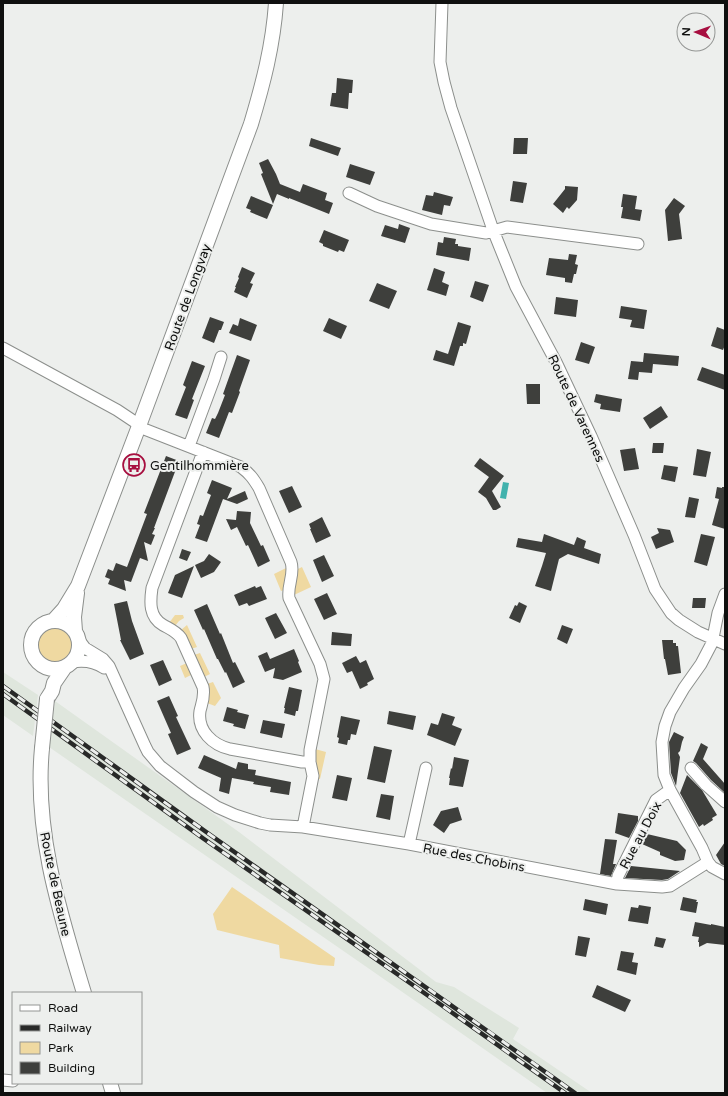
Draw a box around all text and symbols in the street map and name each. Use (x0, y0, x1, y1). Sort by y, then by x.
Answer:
north arrow (676, 12, 716, 52)
text: N (680, 27, 693, 36)
street label: Route de Longvay (161, 242, 215, 353)
street label: Route de Varennes (544, 352, 608, 465)
bus stop icon: Gentilhommière (121, 452, 147, 478)
place label: Gentilhommière (150, 458, 249, 474)
street label: Rue au Doix (616, 799, 665, 872)
street label: Route de Beaune (36, 831, 74, 938)
street label: Rue des Chobins (421, 840, 526, 876)
legend (12, 992, 142, 1084)
text: Road (48, 1001, 78, 1015)
text: Railway (48, 1021, 92, 1035)
text: Park (48, 1041, 74, 1055)
text: Building (48, 1061, 95, 1075)

